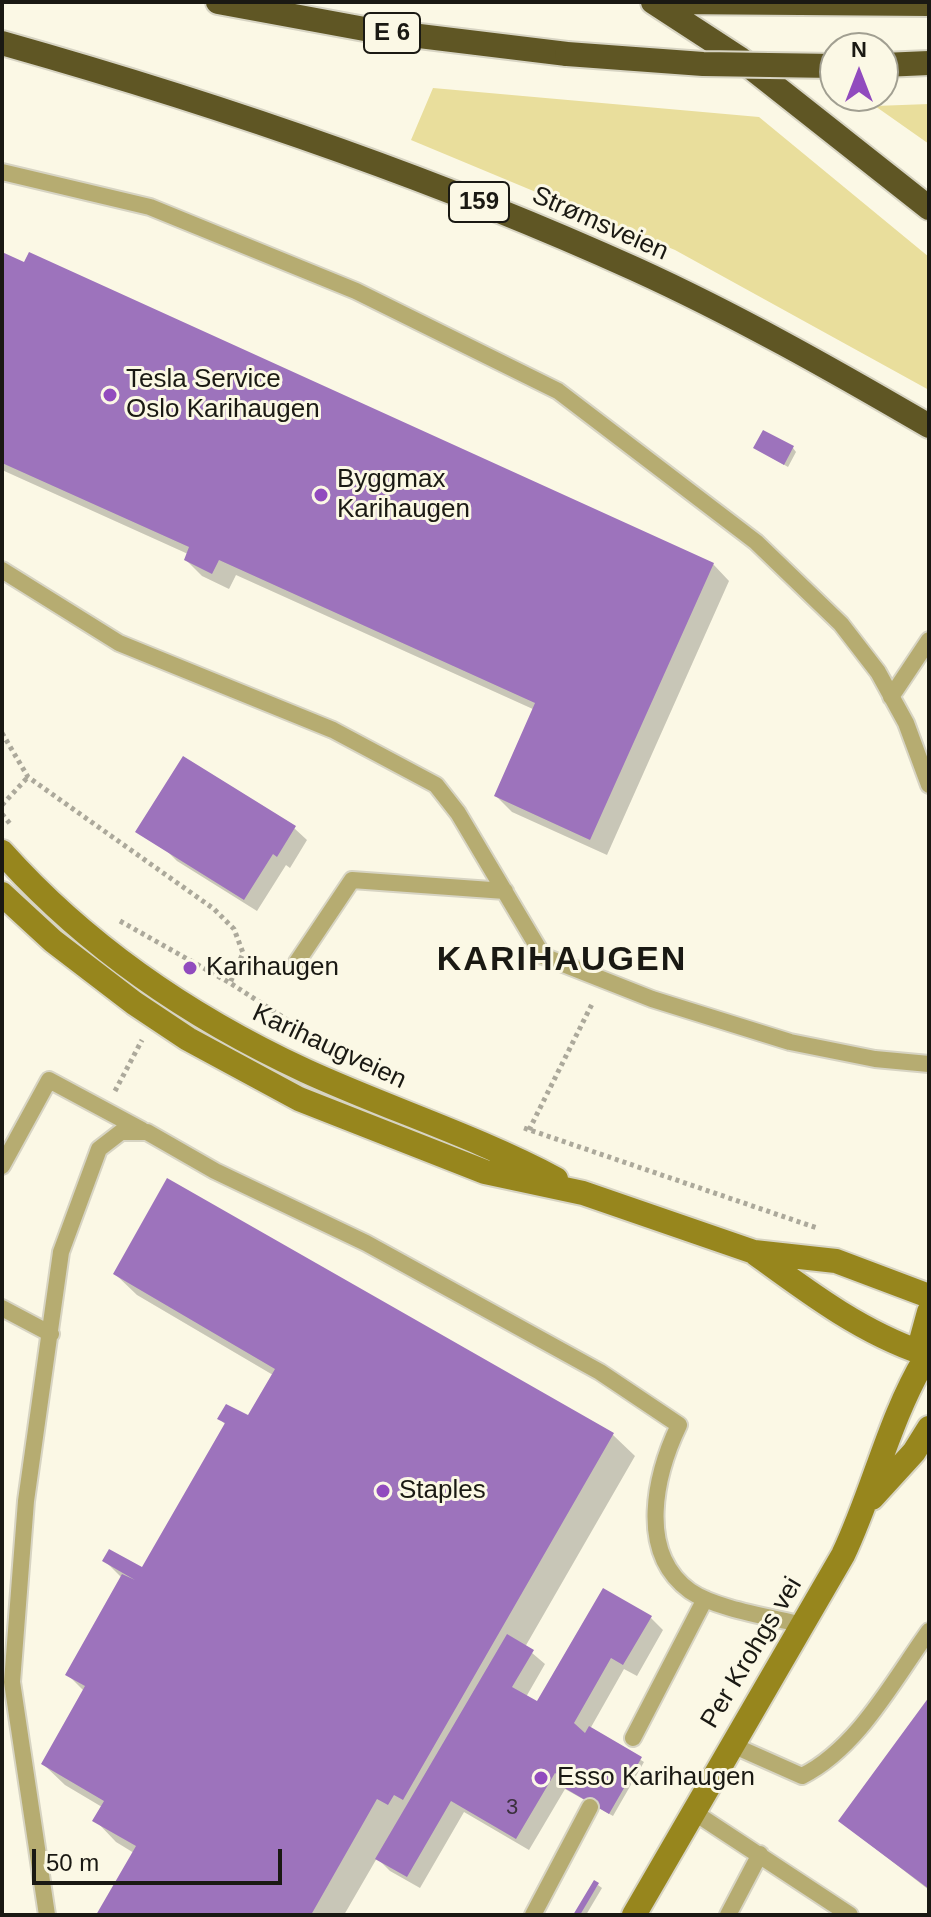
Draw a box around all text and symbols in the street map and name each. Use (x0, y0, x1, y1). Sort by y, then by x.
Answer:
road number: E 6 (364, 13, 420, 53)
north arrow (819, 32, 899, 112)
text: N (851, 37, 867, 62)
street label: Strømsveien (527, 180, 673, 268)
road number: 159 (449, 182, 509, 222)
place label: Tesla Service Oslo Karihaugen (126, 364, 320, 426)
marker: Tesla Service Oslo Karihaugen (101, 386, 119, 404)
place label: Byggmax Karihaugen (337, 464, 470, 526)
marker: Byggmax Karihaugen (312, 486, 330, 504)
district label: KARIHAUGEN (437, 941, 687, 981)
place label: Karihaugen (206, 952, 339, 984)
marker: Karihaugen (181, 959, 199, 977)
street label: Karihaugveien (247, 998, 411, 1096)
place label: Staples (399, 1475, 486, 1507)
marker: Staples (374, 1482, 392, 1500)
street label: Per Krohgs vei (695, 1572, 809, 1734)
place label: Esso Karihaugen (557, 1762, 755, 1794)
marker: Esso Karihaugen (532, 1769, 550, 1787)
house number: 3 (506, 1795, 518, 1821)
scale bar (36, 1833, 286, 1883)
text: 50 m (46, 1849, 99, 1876)

